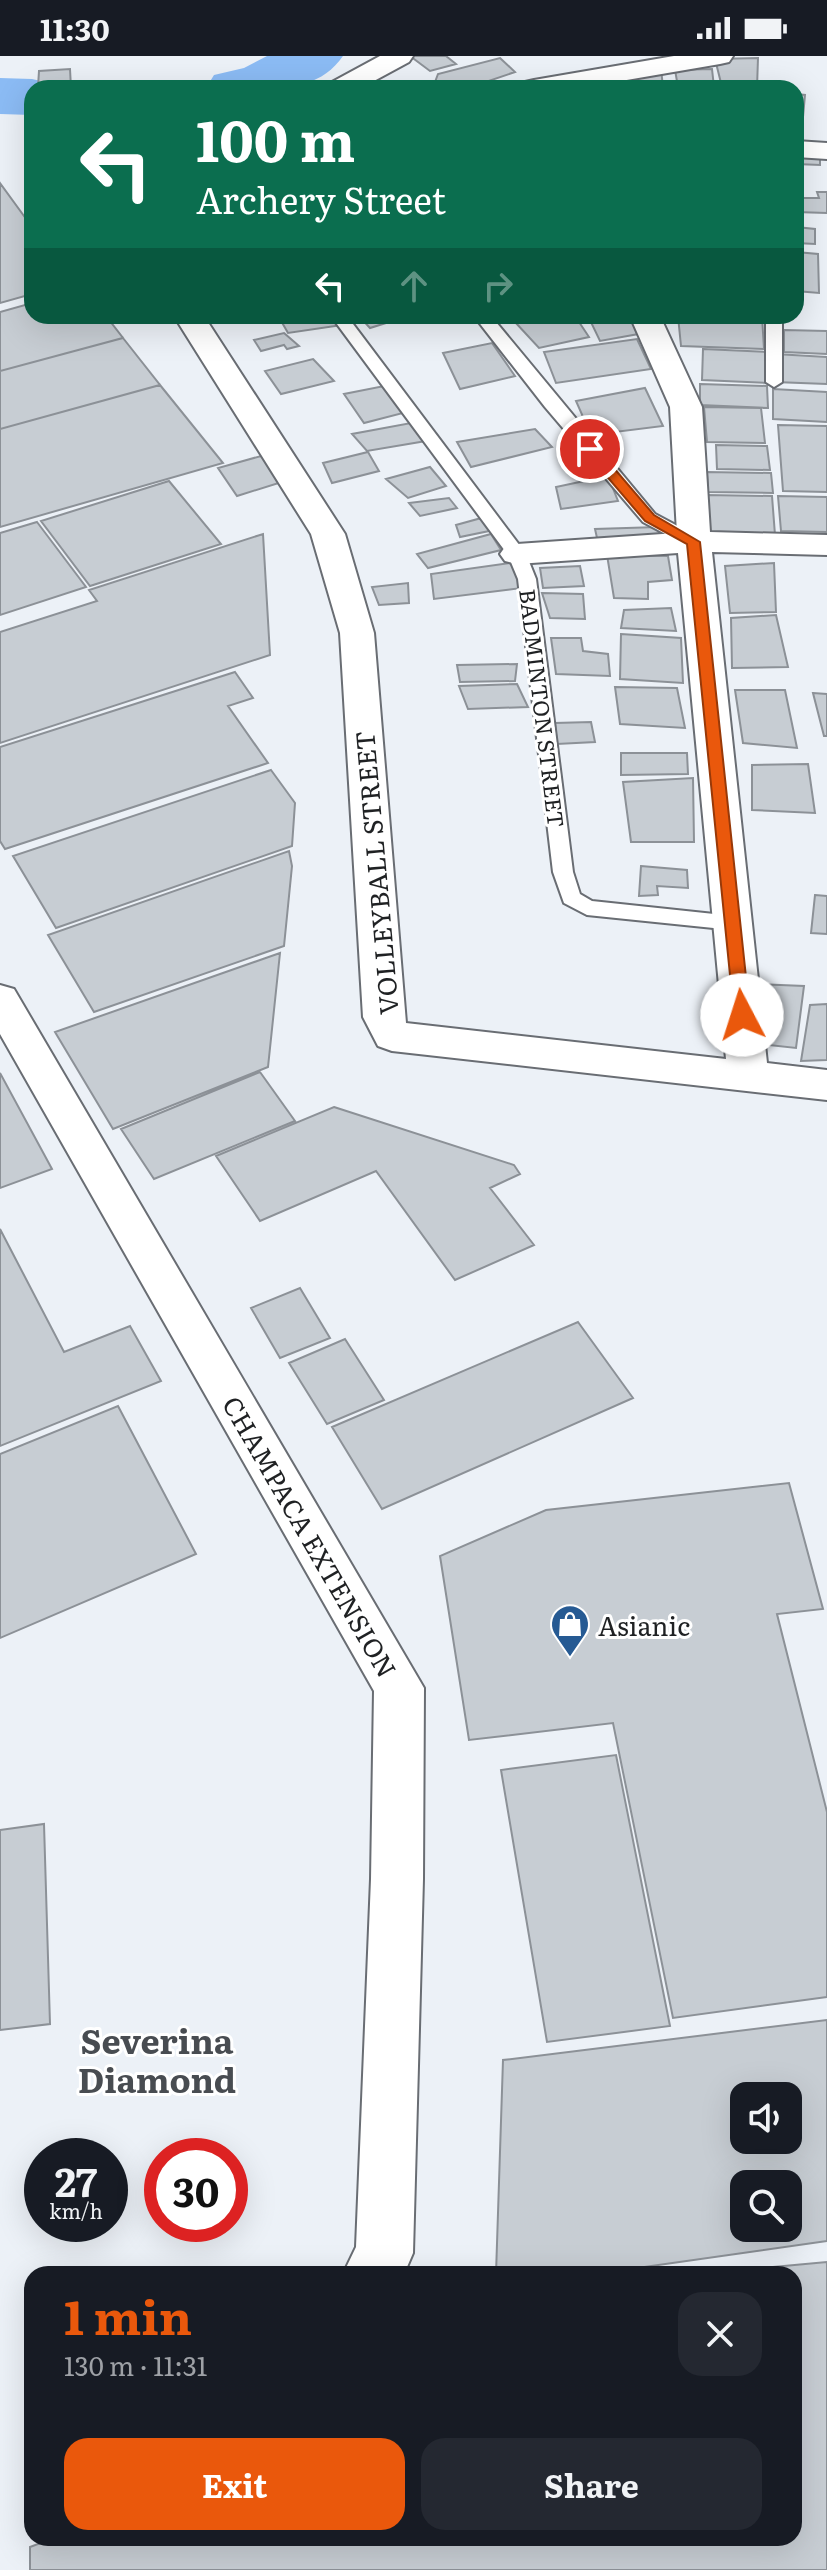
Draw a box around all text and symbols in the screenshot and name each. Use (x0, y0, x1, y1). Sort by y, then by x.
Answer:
text: 11:30 (40, 6, 110, 50)
text: 100 m (196, 96, 355, 179)
icon: left (64, 112, 168, 216)
text: Archery Street (196, 172, 446, 225)
icon: left (308, 264, 352, 308)
icon: ahead (392, 264, 436, 308)
icon: right (476, 264, 520, 308)
pin (556, 415, 624, 483)
icon: arrive (568, 427, 612, 471)
street label: BADMINTON STREET (512, 587, 574, 829)
street label: VOLLEYBALL STREET (343, 729, 407, 1017)
position arrow (700, 973, 784, 1057)
street label: CHAMPACA EXTENSION (214, 1388, 408, 1684)
shop icon: Asianic (549, 1603, 591, 1658)
place label: Asianic (598, 1605, 690, 1644)
district label: Severina Diamond (78, 2014, 236, 2103)
map controls (730, 2082, 802, 2242)
button: sound (730, 2082, 802, 2154)
speed limit sign: 30 (144, 2138, 248, 2242)
text: 27 (55, 2150, 97, 2209)
button: search (730, 2170, 802, 2242)
text: km/h (49, 2195, 103, 2225)
text: 1 min (64, 2279, 192, 2350)
button: close (678, 2292, 762, 2376)
text: 130 m · 11:31 (64, 2345, 207, 2384)
button: Exit (64, 2438, 405, 2530)
button: Share (421, 2438, 762, 2530)

